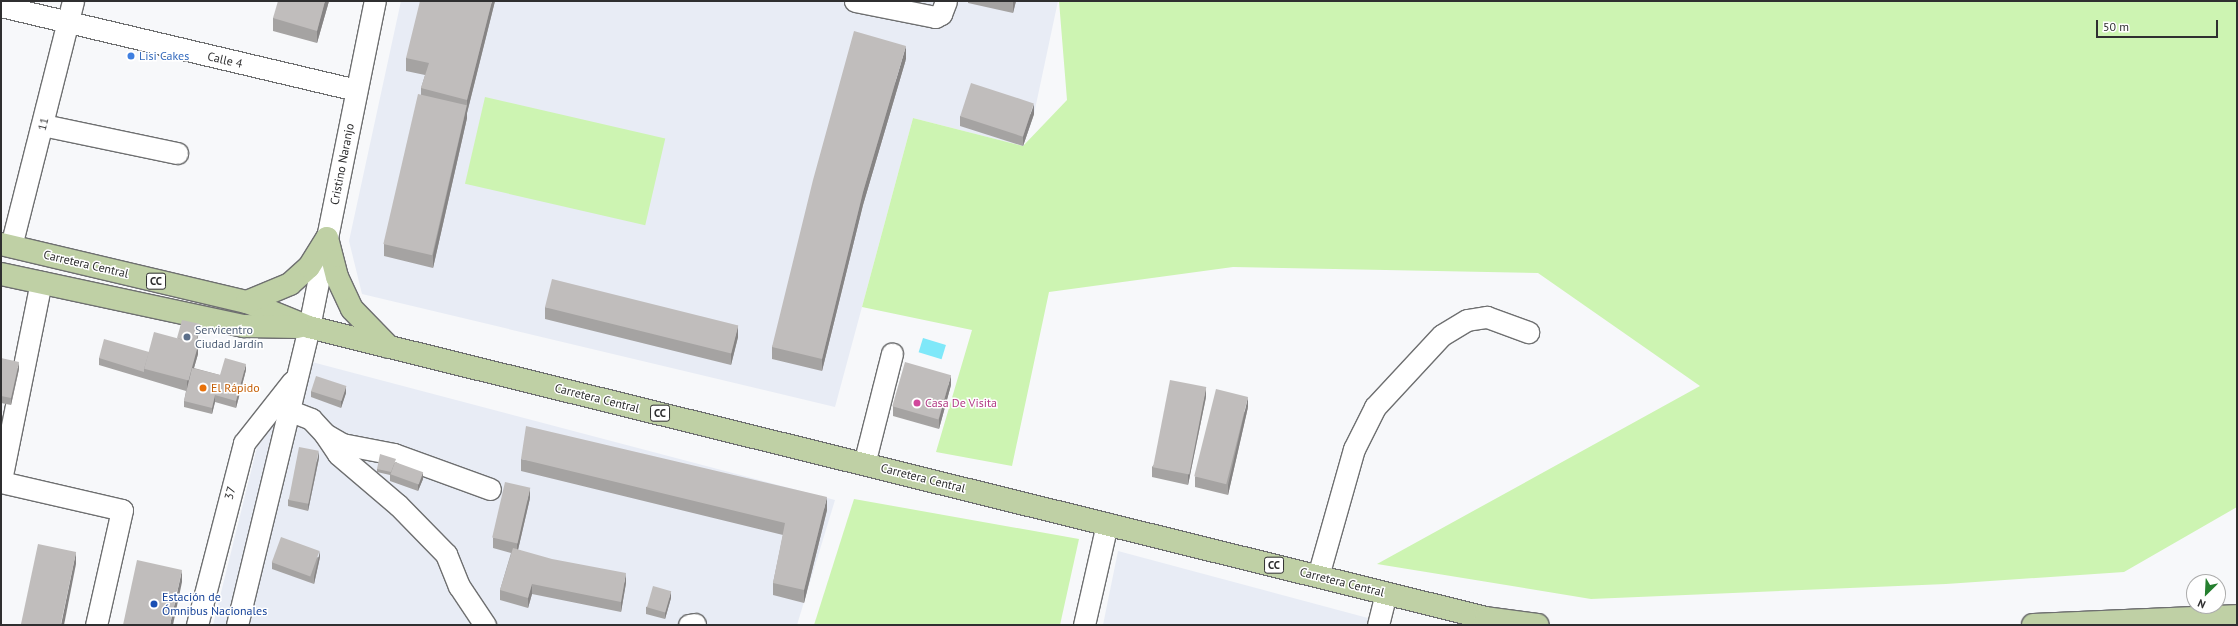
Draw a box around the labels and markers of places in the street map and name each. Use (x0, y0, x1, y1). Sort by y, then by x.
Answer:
place label: Lisi Cakes (139, 49, 189, 63)
marker: Lisi Cakes (126, 51, 136, 61)
place label: Servicentro Ciudad Jardín (195, 323, 263, 351)
marker: Servicentro Ciudad Jardín (182, 332, 192, 342)
place label: El Rápido (211, 381, 260, 395)
marker: El Rápido (198, 383, 208, 393)
place label: Casa De Visita (925, 396, 997, 410)
marker: Casa De Visita (912, 398, 922, 408)
place label: Estación de Ómnibus Nacionales (162, 590, 267, 618)
marker: Estación de Ómnibus Nacionales (149, 599, 159, 609)

